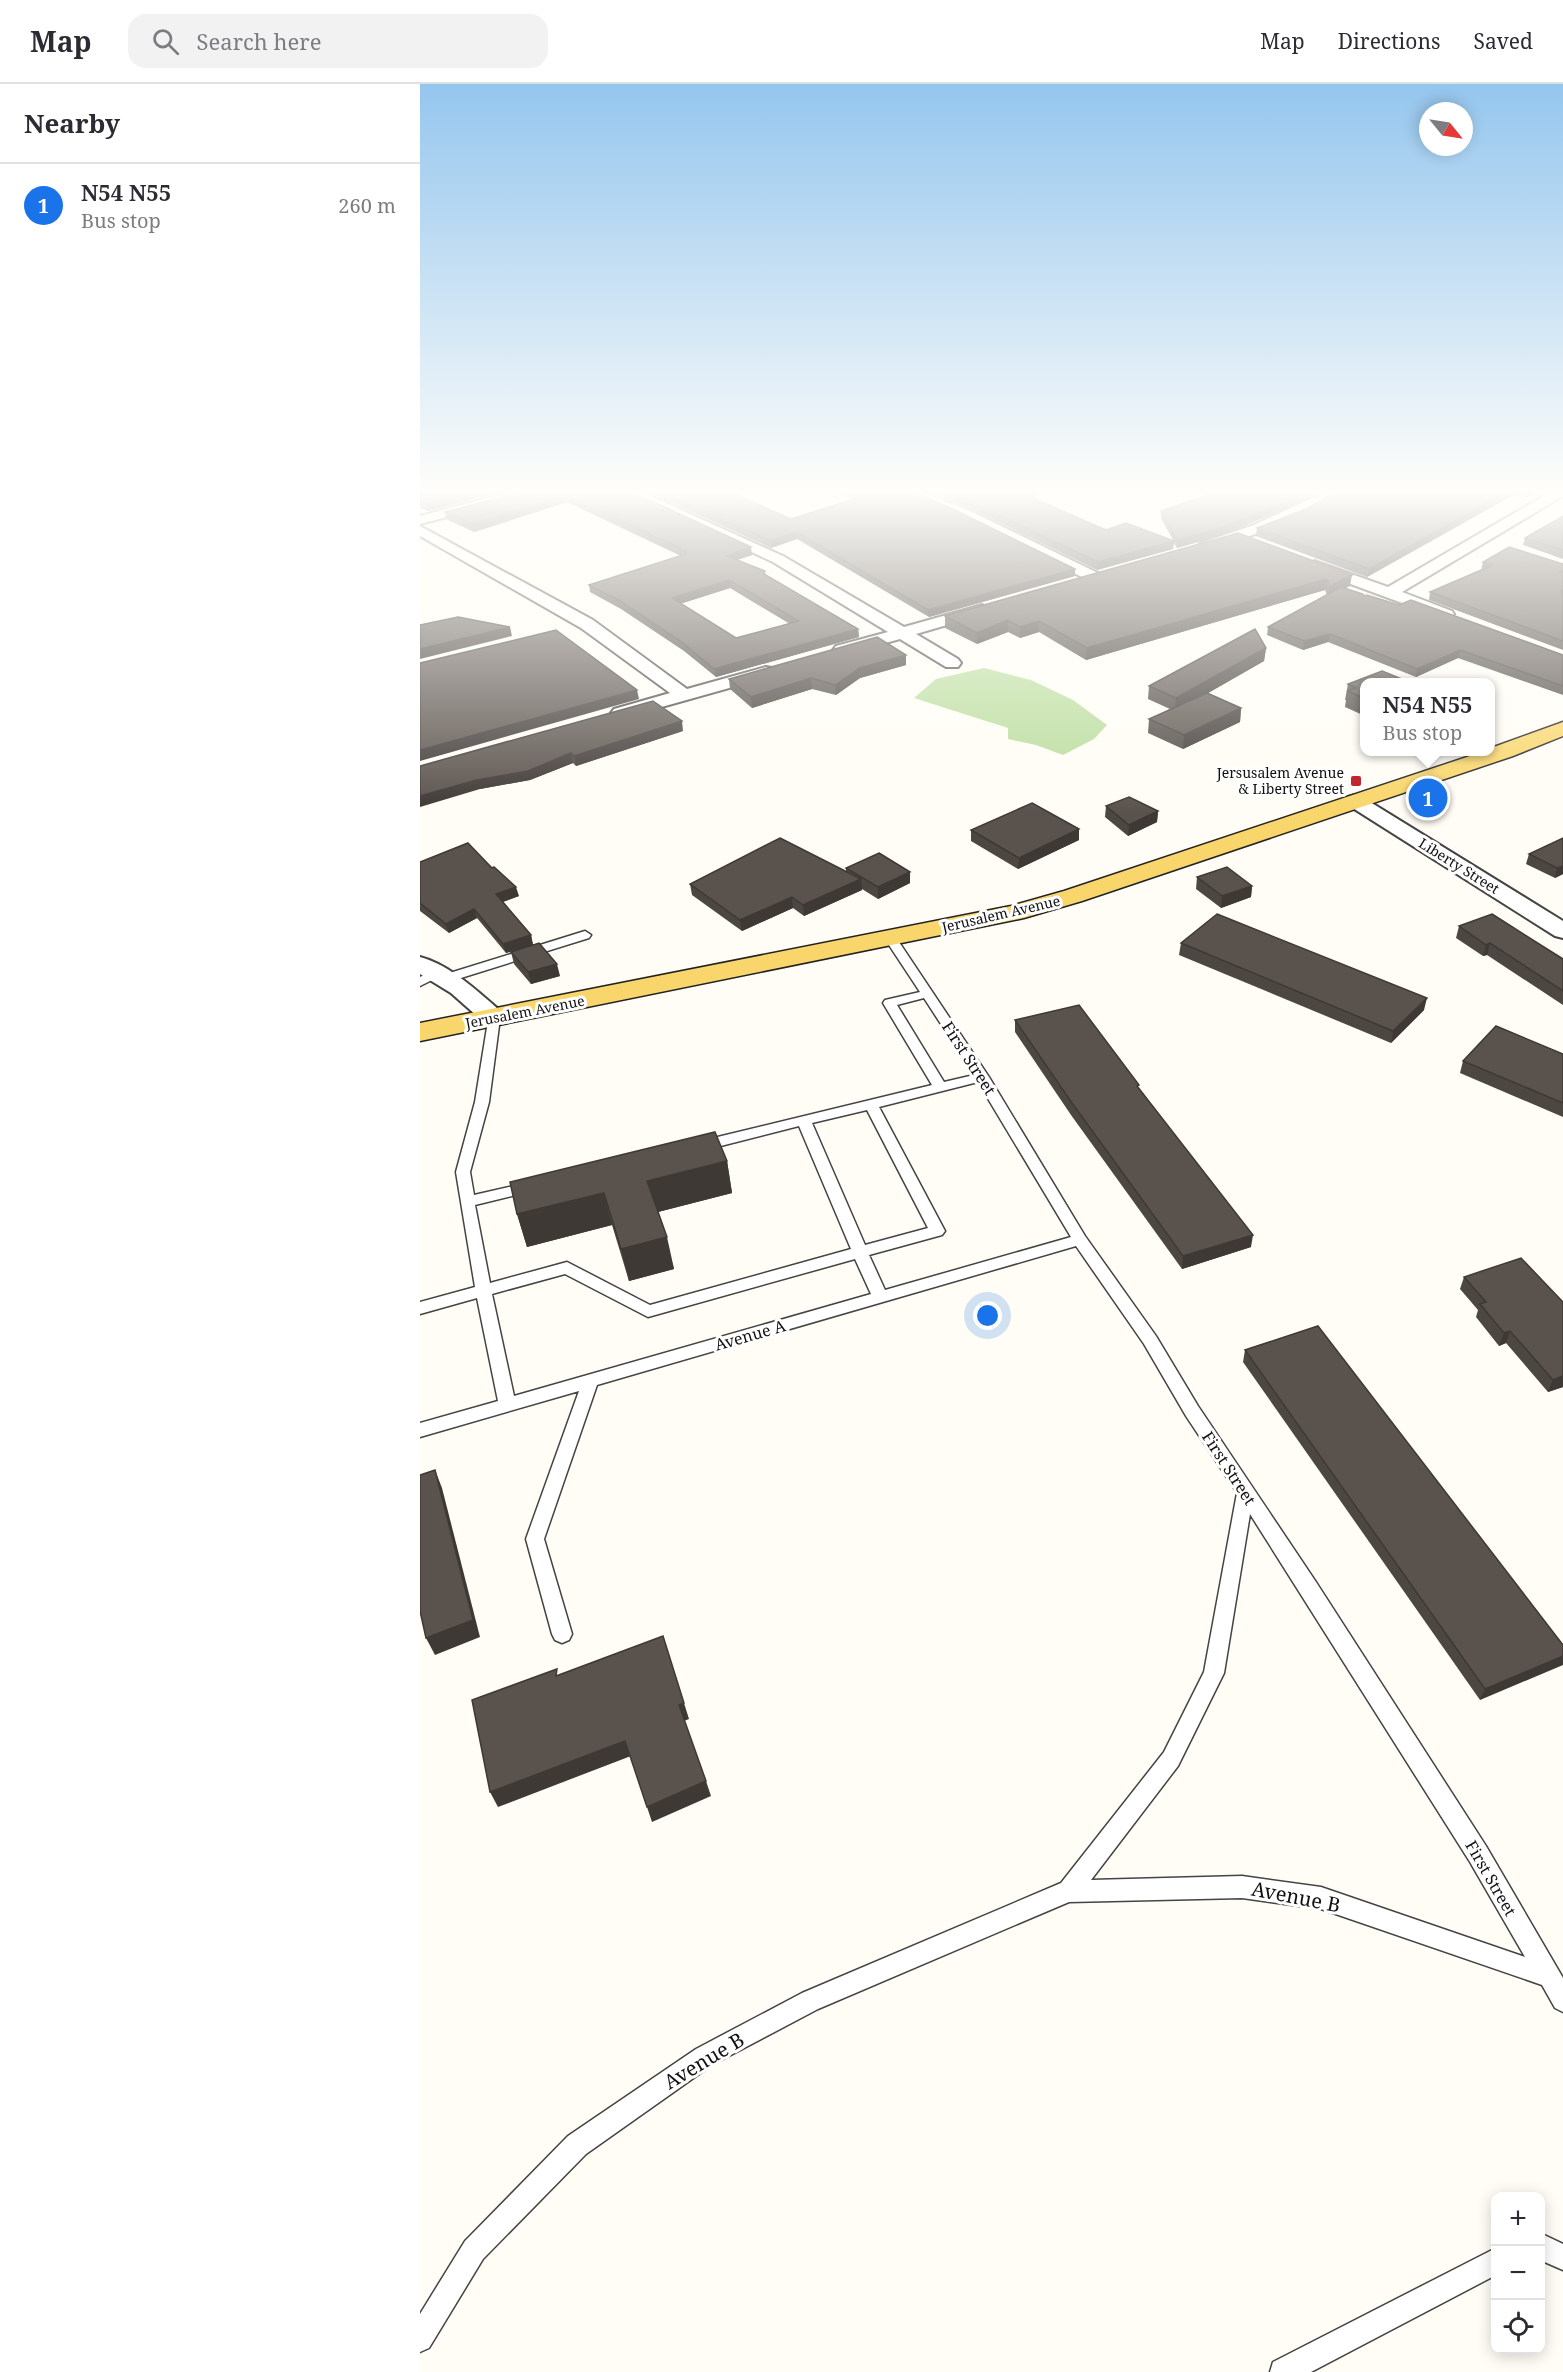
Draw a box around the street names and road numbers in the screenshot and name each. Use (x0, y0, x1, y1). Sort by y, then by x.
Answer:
street label: Liberty Street (1415, 833, 1503, 898)
street label: Jerusalem Avenue (939, 891, 1062, 937)
street label: Jerusalem Avenue (463, 991, 586, 1033)
street label: First Street (937, 1017, 1001, 1099)
street label: Avenue A (712, 1314, 789, 1356)
street label: First Street (1197, 1427, 1261, 1509)
street label: First Street (1461, 1836, 1522, 1920)
street label: Avenue B (1249, 1875, 1343, 1918)
street label: Avenue B (658, 2026, 749, 2095)

